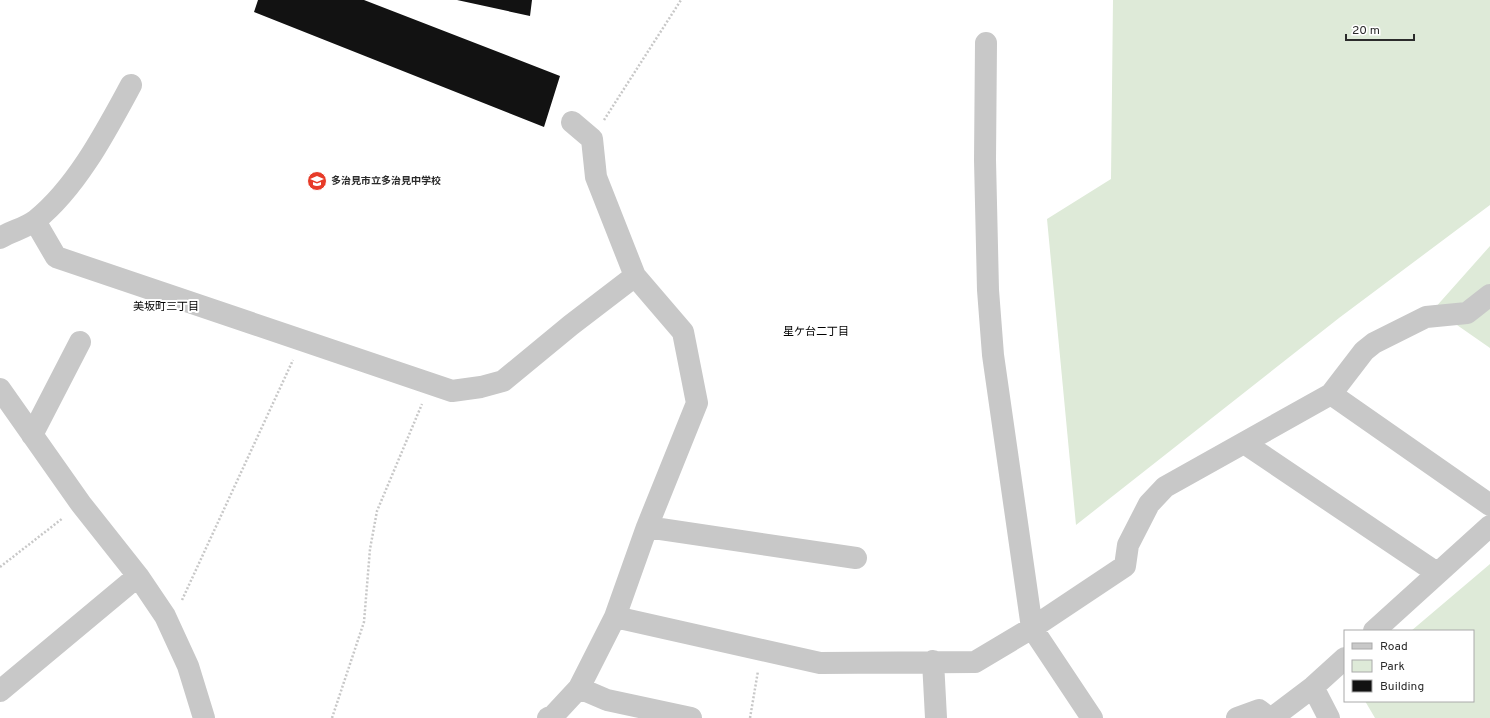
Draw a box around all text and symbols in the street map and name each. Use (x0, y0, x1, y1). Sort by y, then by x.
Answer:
scale bar (1346, 16, 1414, 42)
text: 20 m (1352, 23, 1380, 39)
school or university icon: 多治見市立多治見中学校 (306, 170, 328, 192)
place label: 多治見市立多治見中学校 (331, 175, 441, 188)
district label: 美坂町三丁目 (133, 300, 199, 314)
district label: 星ケ台二丁目 (783, 325, 849, 339)
legend (1344, 630, 1474, 702)
text: Road (1380, 639, 1408, 655)
text: Park (1380, 659, 1405, 675)
text: Building (1380, 679, 1424, 695)

